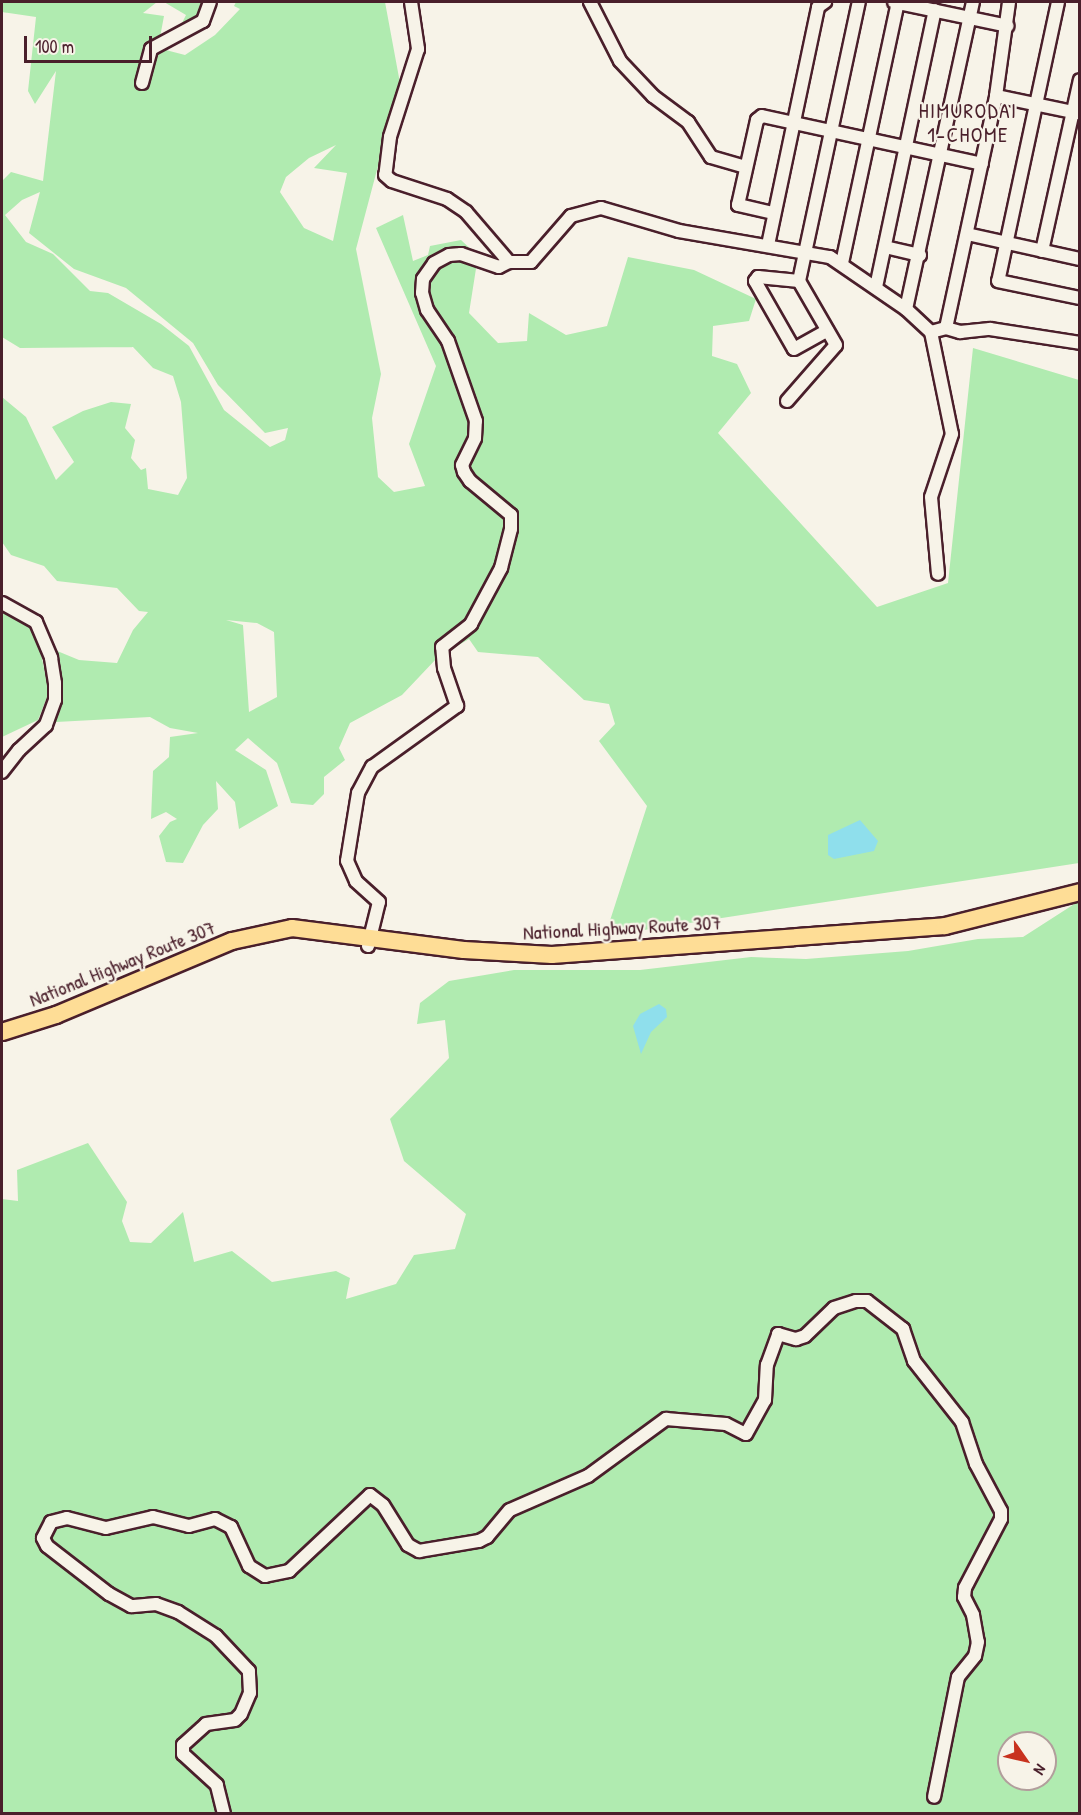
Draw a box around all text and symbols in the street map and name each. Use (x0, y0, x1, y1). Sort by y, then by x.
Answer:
scale bar (27, 24, 154, 62)
text: 100 m (35, 34, 74, 59)
district label: HIMURODAI 1-CHOME (919, 98, 1017, 148)
street label: National Highway Route 307 (522, 910, 722, 944)
street label: National Highway Route 307 (26, 915, 218, 1011)
north arrow (997, 1731, 1057, 1791)
text: N (1029, 1760, 1052, 1780)

